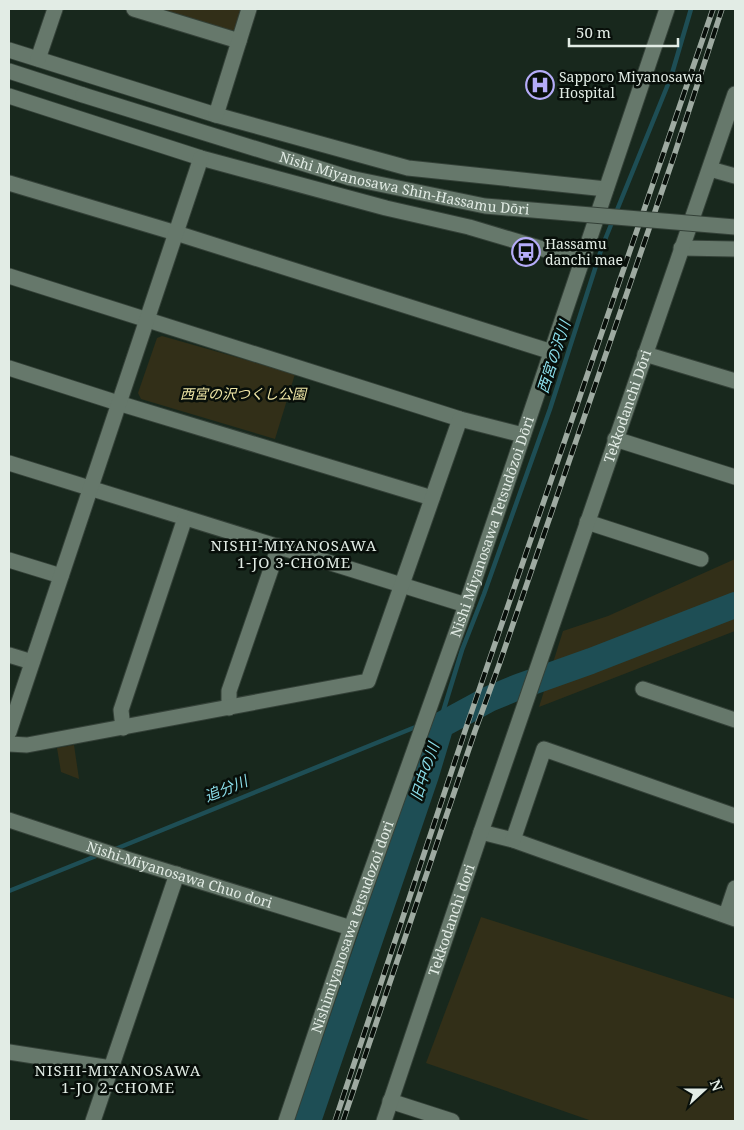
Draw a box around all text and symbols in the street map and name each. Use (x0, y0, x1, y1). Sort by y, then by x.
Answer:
scale bar (569, 15, 678, 47)
text: 50 m (576, 22, 611, 42)
place label: Sapporo Miyanosawa Hospital (559, 67, 703, 102)
hospital icon: Sapporo Miyanosawa Hospital (525, 70, 555, 100)
street label: Nishi Miyanosawa Shin-Hassamu Dōri (277, 147, 531, 219)
place label: Hassamu danchi mae (545, 234, 623, 269)
bus stop icon: Hassamu danchi mae (511, 237, 541, 267)
water label: 西宮の沢川 (532, 316, 575, 395)
street label: Tekkodanchi Dōri (599, 347, 655, 465)
park label: 西宮の沢つくし公園 (180, 384, 308, 403)
street label: Nishi Miyanosawa Tetsudōzoi Dōri (445, 413, 538, 640)
district label: NISHI-MIYANOSAWA 1-JO 3-CHOME (211, 535, 377, 572)
water label: 旧中の川 (405, 738, 443, 803)
water label: 追分川 (201, 770, 252, 806)
street label: Nishimiyanosawa tetsudozoi dori (306, 817, 398, 1036)
street label: Nishi-Miyanosawa Chuo dori (84, 836, 275, 912)
street label: Tekkodanchi dori (423, 861, 479, 978)
district label: NISHI-MIYANOSAWA 1-JO 2-CHOME (35, 1060, 201, 1097)
north arrow (679, 1065, 729, 1115)
text: N (706, 1077, 727, 1094)

